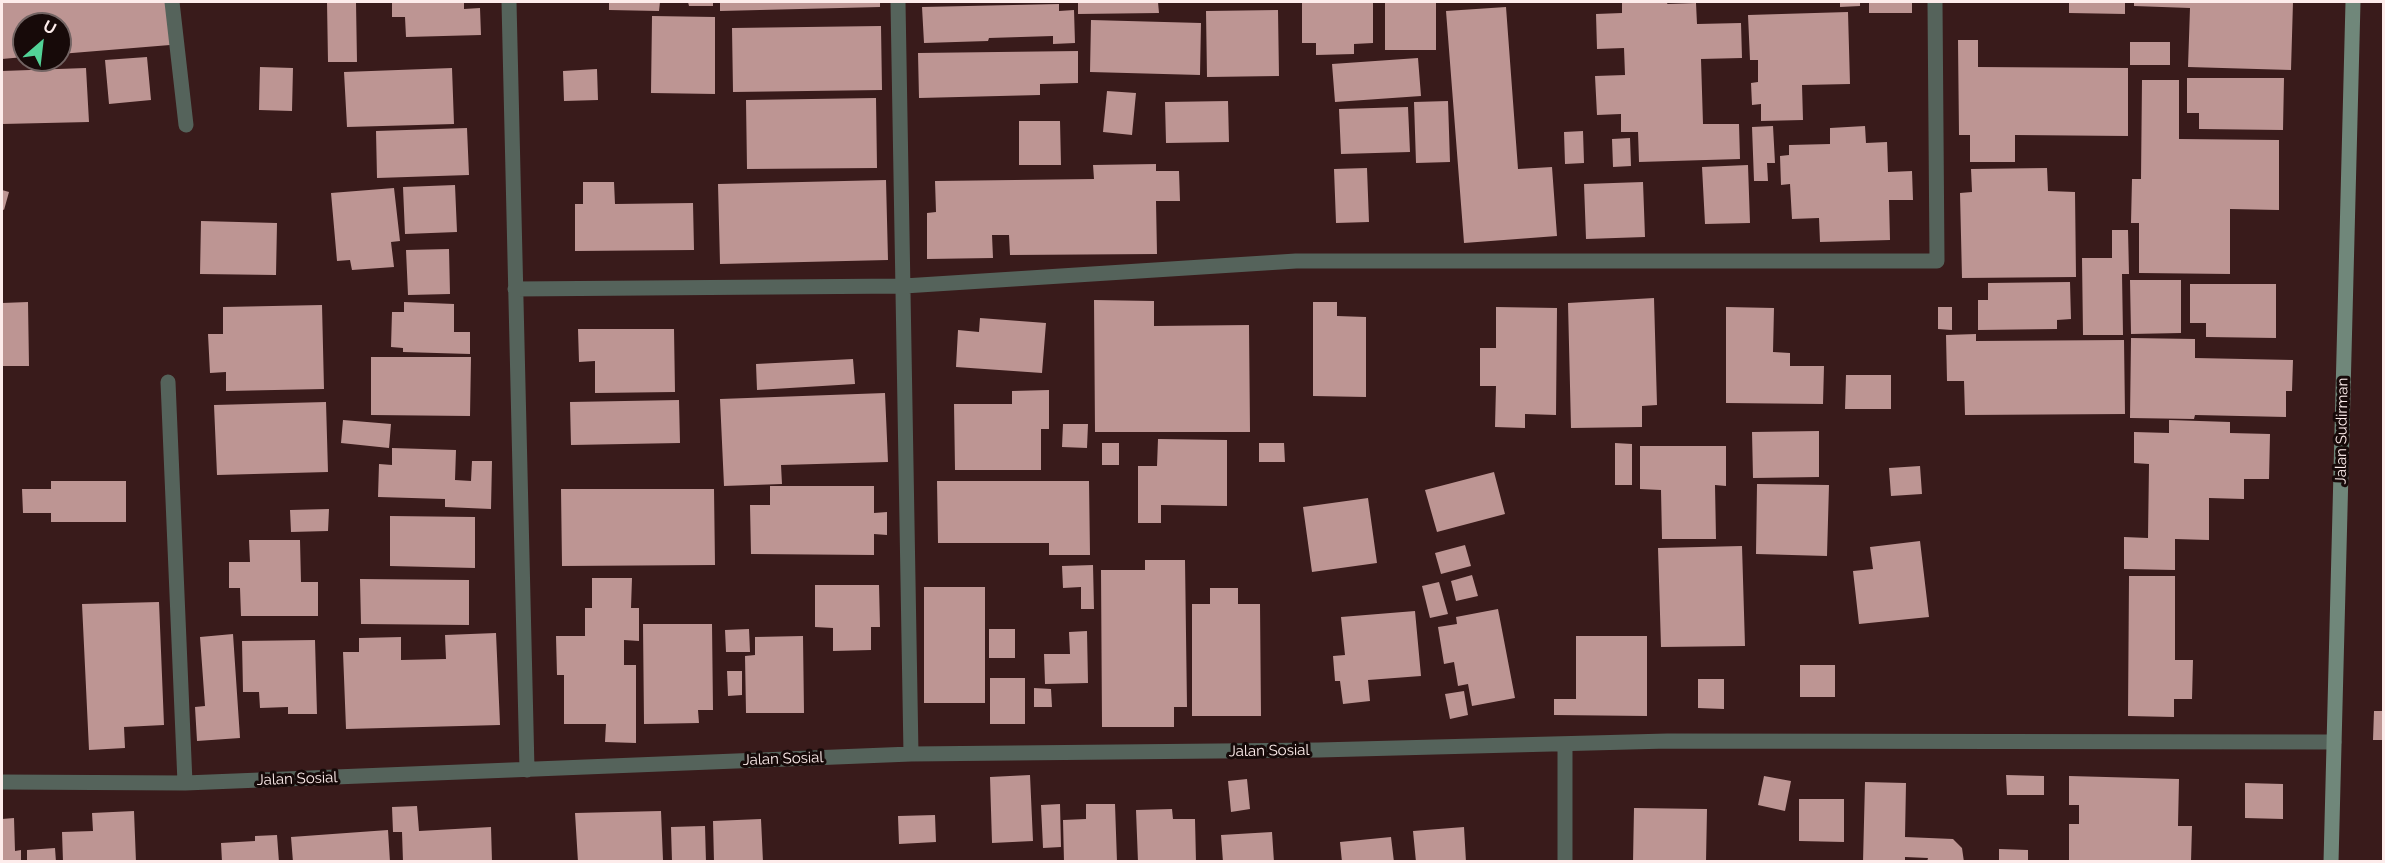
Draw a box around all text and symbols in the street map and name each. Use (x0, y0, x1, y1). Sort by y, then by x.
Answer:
north arrow (12, 12, 72, 72)
text: U (40, 16, 60, 39)
street label: Jalan Sudirman (2332, 378, 2352, 484)
street label: Jalan Sosial (1228, 741, 1310, 761)
street label: Jalan Sosial (742, 749, 824, 769)
street label: Jalan Sosial (256, 769, 338, 789)

